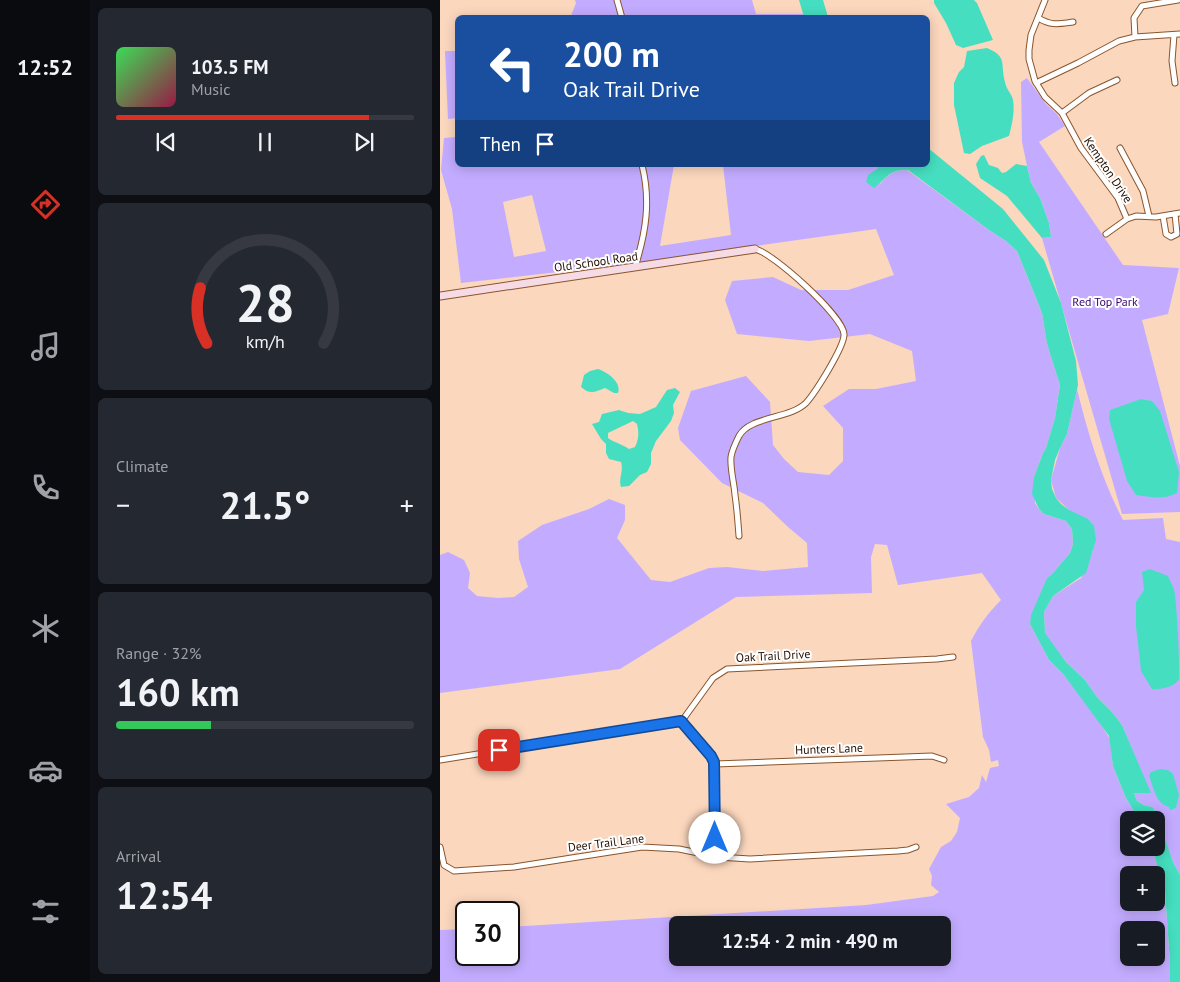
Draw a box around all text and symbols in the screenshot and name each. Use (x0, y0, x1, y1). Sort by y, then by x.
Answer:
text: 200 m (563, 31, 660, 77)
icon: left (480, 35, 545, 100)
text: 12:52 (17, 53, 73, 81)
text: 103.5 FM (191, 55, 268, 79)
text: Oak Trail Drive (563, 75, 700, 103)
text: Music (191, 79, 231, 99)
icon: previous (152, 128, 180, 156)
icon: pause (251, 128, 279, 156)
icon: next (350, 128, 378, 156)
icon: arrive (531, 130, 559, 158)
text: Then (480, 132, 521, 156)
street label: Kempton Drive (1081, 134, 1136, 205)
icon: directions (28, 187, 63, 222)
street label: Old School Road (553, 248, 639, 275)
text: 28 (236, 269, 294, 336)
park label: Red Top Park (1072, 294, 1138, 309)
icon: music (28, 329, 63, 364)
text: km/h (245, 330, 285, 353)
text: Climate (116, 456, 168, 476)
icon: phone (28, 470, 63, 505)
text: 21.5° (220, 480, 310, 529)
text: − (116, 486, 130, 523)
text: + (400, 486, 414, 523)
icon: climate (28, 611, 63, 646)
text: Range · 32% (116, 643, 201, 663)
street label: Oak Trail Drive (735, 646, 811, 665)
text: 160 km (116, 667, 240, 716)
pin (478, 729, 520, 771)
icon: arrive (485, 736, 513, 764)
street label: Hunters Lane (795, 740, 863, 757)
icon: car (28, 753, 63, 788)
position arrow (688, 811, 740, 863)
map controls (1120, 811, 1165, 966)
button: layers (1120, 811, 1165, 856)
street label: Deer Trail Lane (567, 830, 645, 855)
text: Arrival (116, 846, 161, 866)
button: + (1120, 866, 1165, 911)
text: 12:54 (116, 870, 212, 919)
icon: filters (28, 894, 63, 929)
speed limit sign: 30 (455, 901, 520, 966)
button: − (1120, 921, 1165, 966)
text: 12:54 · 2 min · 490 m (722, 929, 898, 953)

